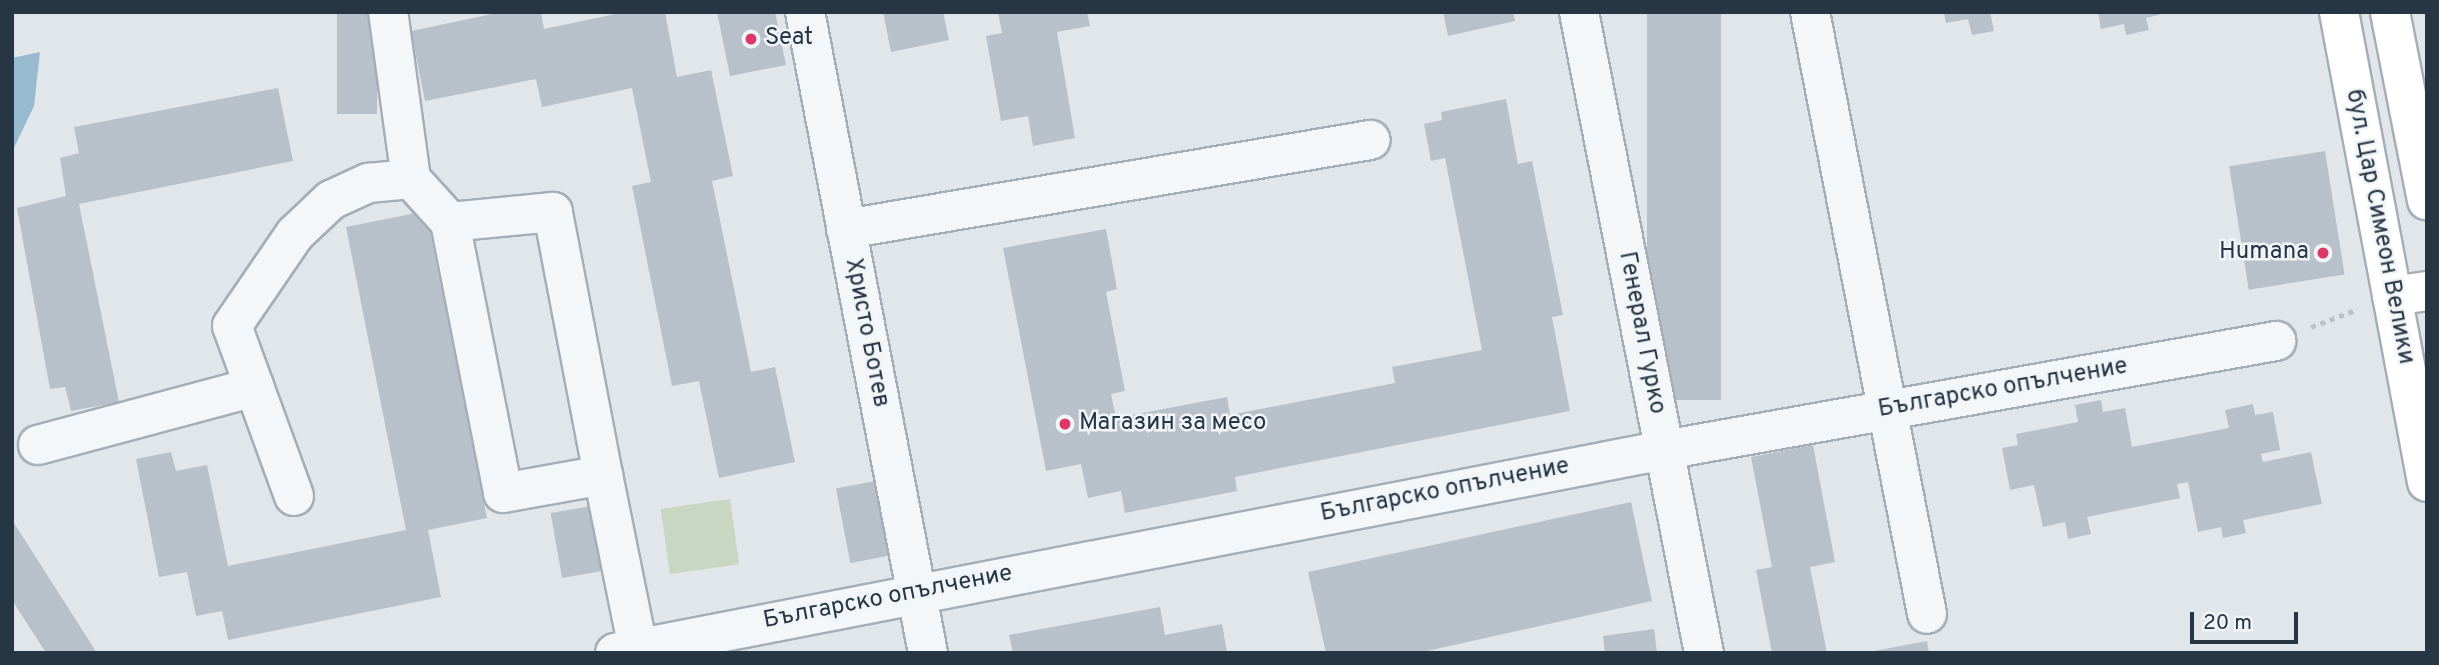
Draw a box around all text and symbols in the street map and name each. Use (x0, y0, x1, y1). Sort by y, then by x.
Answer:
place label: Seat (765, 25, 813, 53)
marker: Seat (743, 31, 759, 47)
street label: бул. Цар Симеон Велики (2338, 87, 2420, 367)
place label: Humana (2219, 239, 2309, 267)
marker: Humana (2315, 245, 2331, 261)
street label: Генерал Гурко (1611, 249, 1671, 417)
street label: Христо Ботев (837, 256, 895, 410)
street label: Българско опълчение (1876, 353, 2130, 425)
place label: Магазин за месо (1079, 410, 1266, 438)
marker: Магазин за месо (1057, 416, 1073, 432)
street label: Българско опълчение (1318, 453, 1572, 529)
street label: Българско опълчение (761, 560, 1015, 636)
scale bar (2194, 598, 2302, 642)
text: 20 m (2203, 610, 2252, 637)

